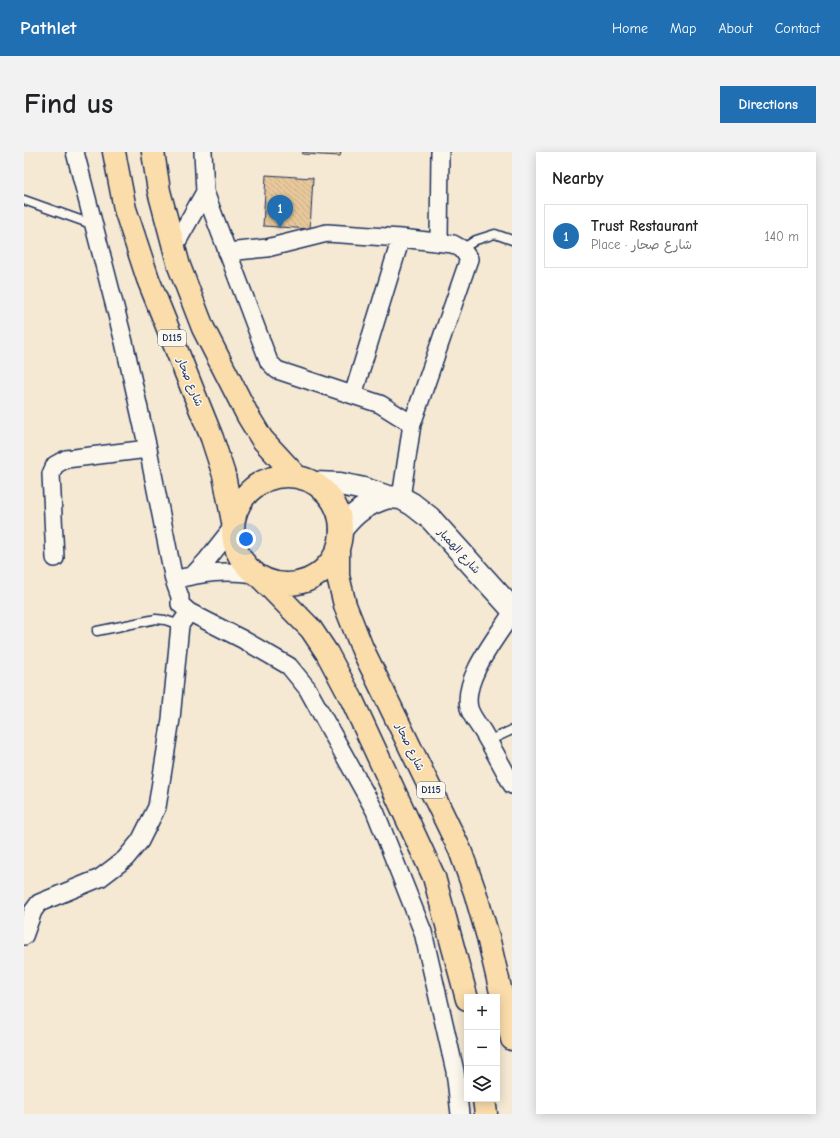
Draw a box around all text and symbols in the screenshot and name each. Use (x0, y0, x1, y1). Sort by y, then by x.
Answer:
text: Pathlet (20, 17, 76, 39)
text: Home (612, 20, 648, 37)
text: Map (670, 20, 696, 37)
text: About (718, 20, 753, 37)
text: Contact (775, 20, 820, 37)
button: Directions (720, 86, 816, 123)
text: Find us (24, 88, 113, 120)
text: Nearby (552, 169, 603, 188)
pin: 1 (267, 195, 293, 228)
text: Trust Restaurant (591, 217, 698, 235)
text: 1 (563, 229, 569, 244)
text: 140 m (765, 229, 799, 244)
text: Place · شارع صحار (591, 237, 692, 252)
road number: D115 (158, 330, 186, 346)
street label: شارع صحار (172, 355, 206, 409)
street label: شارع الهمبار (433, 525, 483, 578)
your location (236, 529, 256, 549)
street label: شارع صحار (391, 720, 427, 774)
road number: D115 (417, 782, 445, 798)
map controls (464, 994, 500, 1102)
button: + (464, 994, 500, 1030)
button: − (464, 1030, 500, 1066)
button: layers (464, 1066, 500, 1102)

